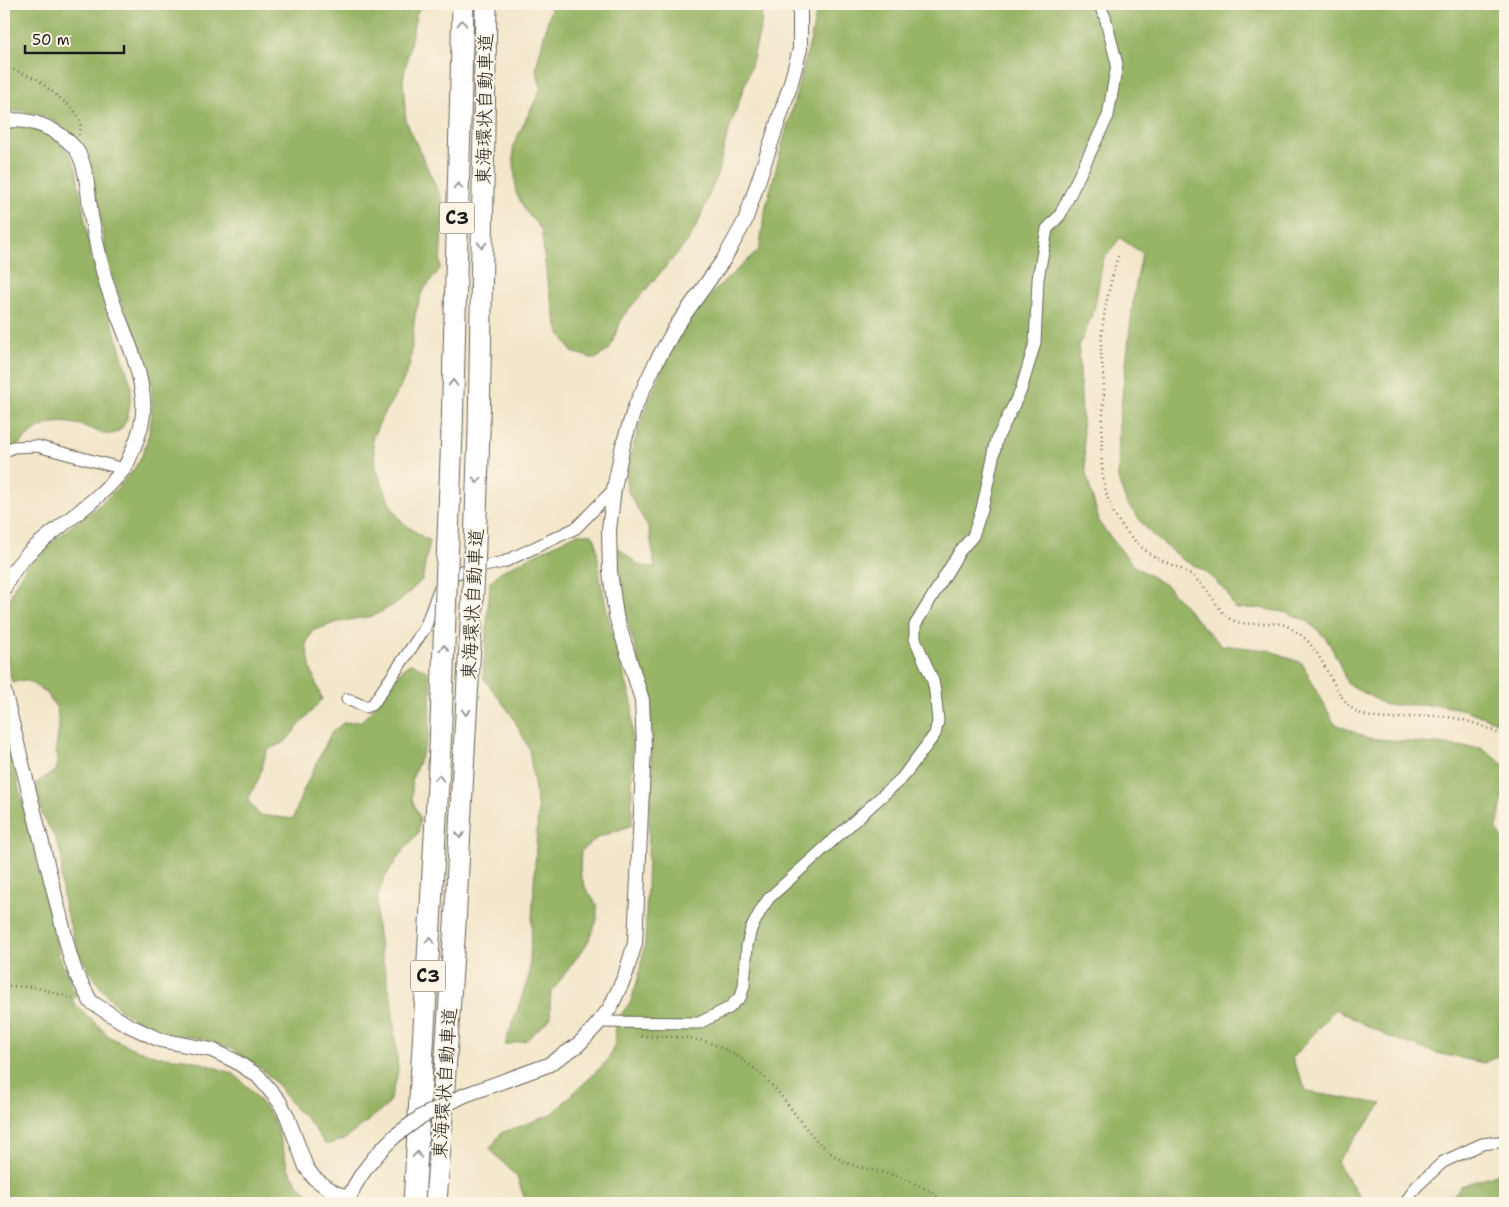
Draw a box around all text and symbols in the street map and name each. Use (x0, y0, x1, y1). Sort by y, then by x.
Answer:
one-way arrow (457, 19, 467, 27)
scale bar (25, 22, 124, 54)
text: 50 m (32, 30, 70, 50)
street label: 東海環状自動車道 (471, 33, 498, 185)
one-way arrow (453, 182, 463, 190)
road number: C3 (440, 202, 474, 234)
one-way arrow (477, 242, 487, 249)
one-way arrow (448, 379, 458, 386)
one-way arrow (472, 476, 482, 484)
street label: 東海環状自動車道 (456, 527, 489, 681)
one-way arrow (438, 644, 449, 652)
one-way arrow (461, 708, 472, 716)
one-way arrow (433, 773, 444, 781)
one-way arrow (454, 831, 465, 839)
one-way arrow (424, 936, 435, 944)
road number: C3 (410, 960, 446, 991)
street label: 東海環状自動車道 (427, 1006, 462, 1160)
one-way arrow (411, 1150, 422, 1158)

